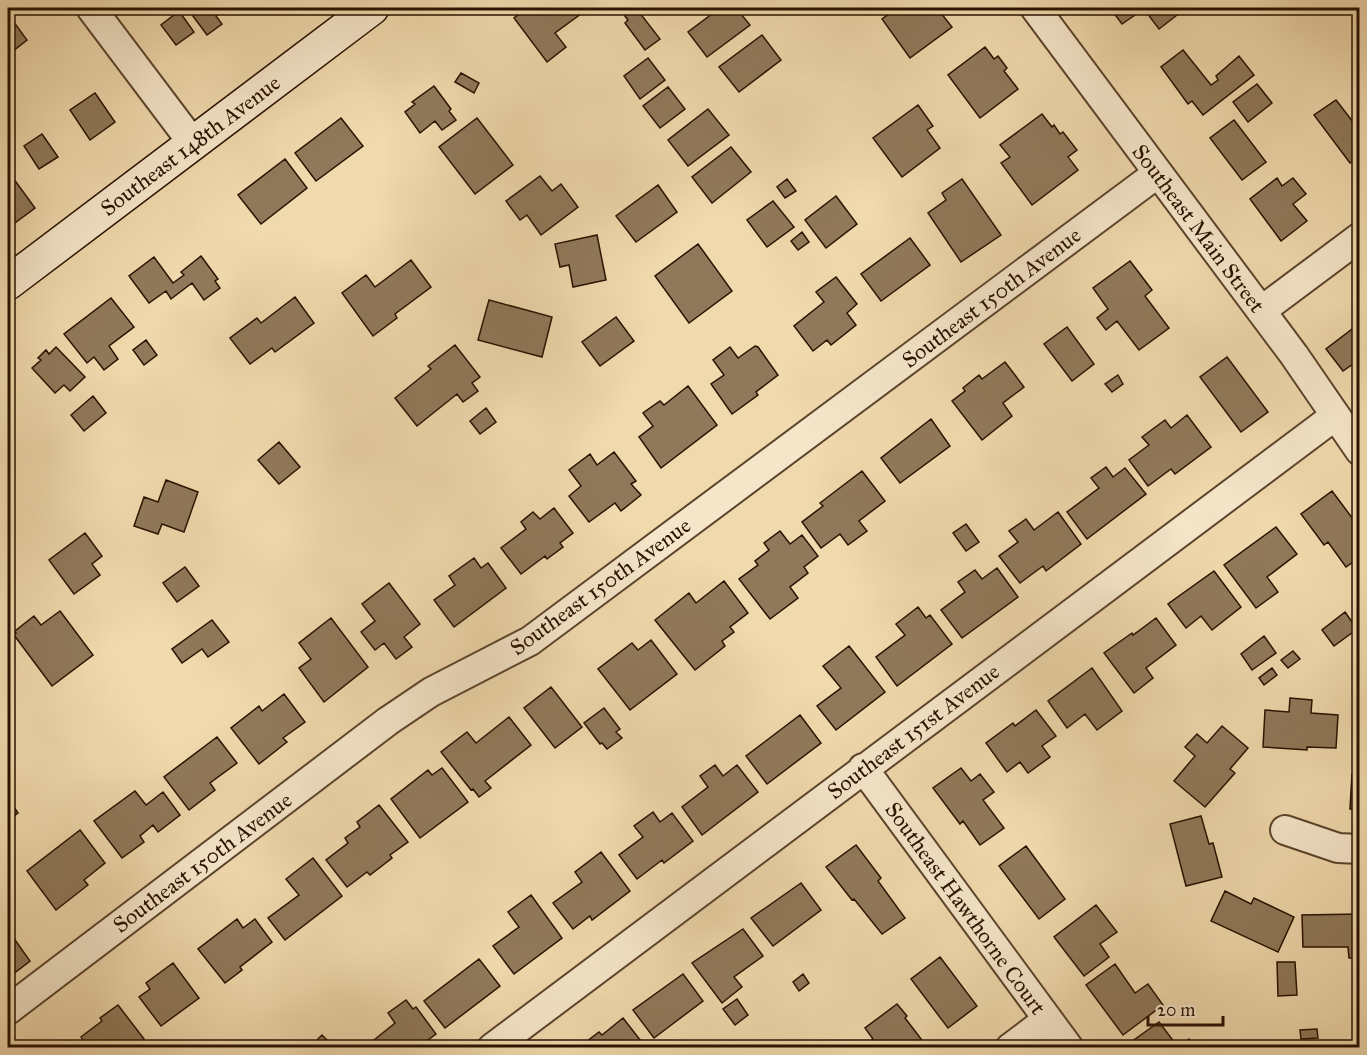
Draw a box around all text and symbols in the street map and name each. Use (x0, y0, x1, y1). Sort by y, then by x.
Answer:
street label: Southeast 148th Avenue (95, 69, 285, 222)
street label: Southeast Main Street (1126, 139, 1271, 318)
street label: Southeast 150th Avenue (897, 221, 1086, 373)
street label: Southeast 150th Avenue (505, 512, 696, 661)
street label: Southeast 151st Avenue (822, 658, 1005, 805)
street label: Southeast 150th Avenue (108, 786, 297, 938)
street label: Southeast Hawthorne Court (879, 797, 1052, 1020)
scale bar (1148, 989, 1223, 1027)
text: 20 m (1157, 999, 1195, 1021)

